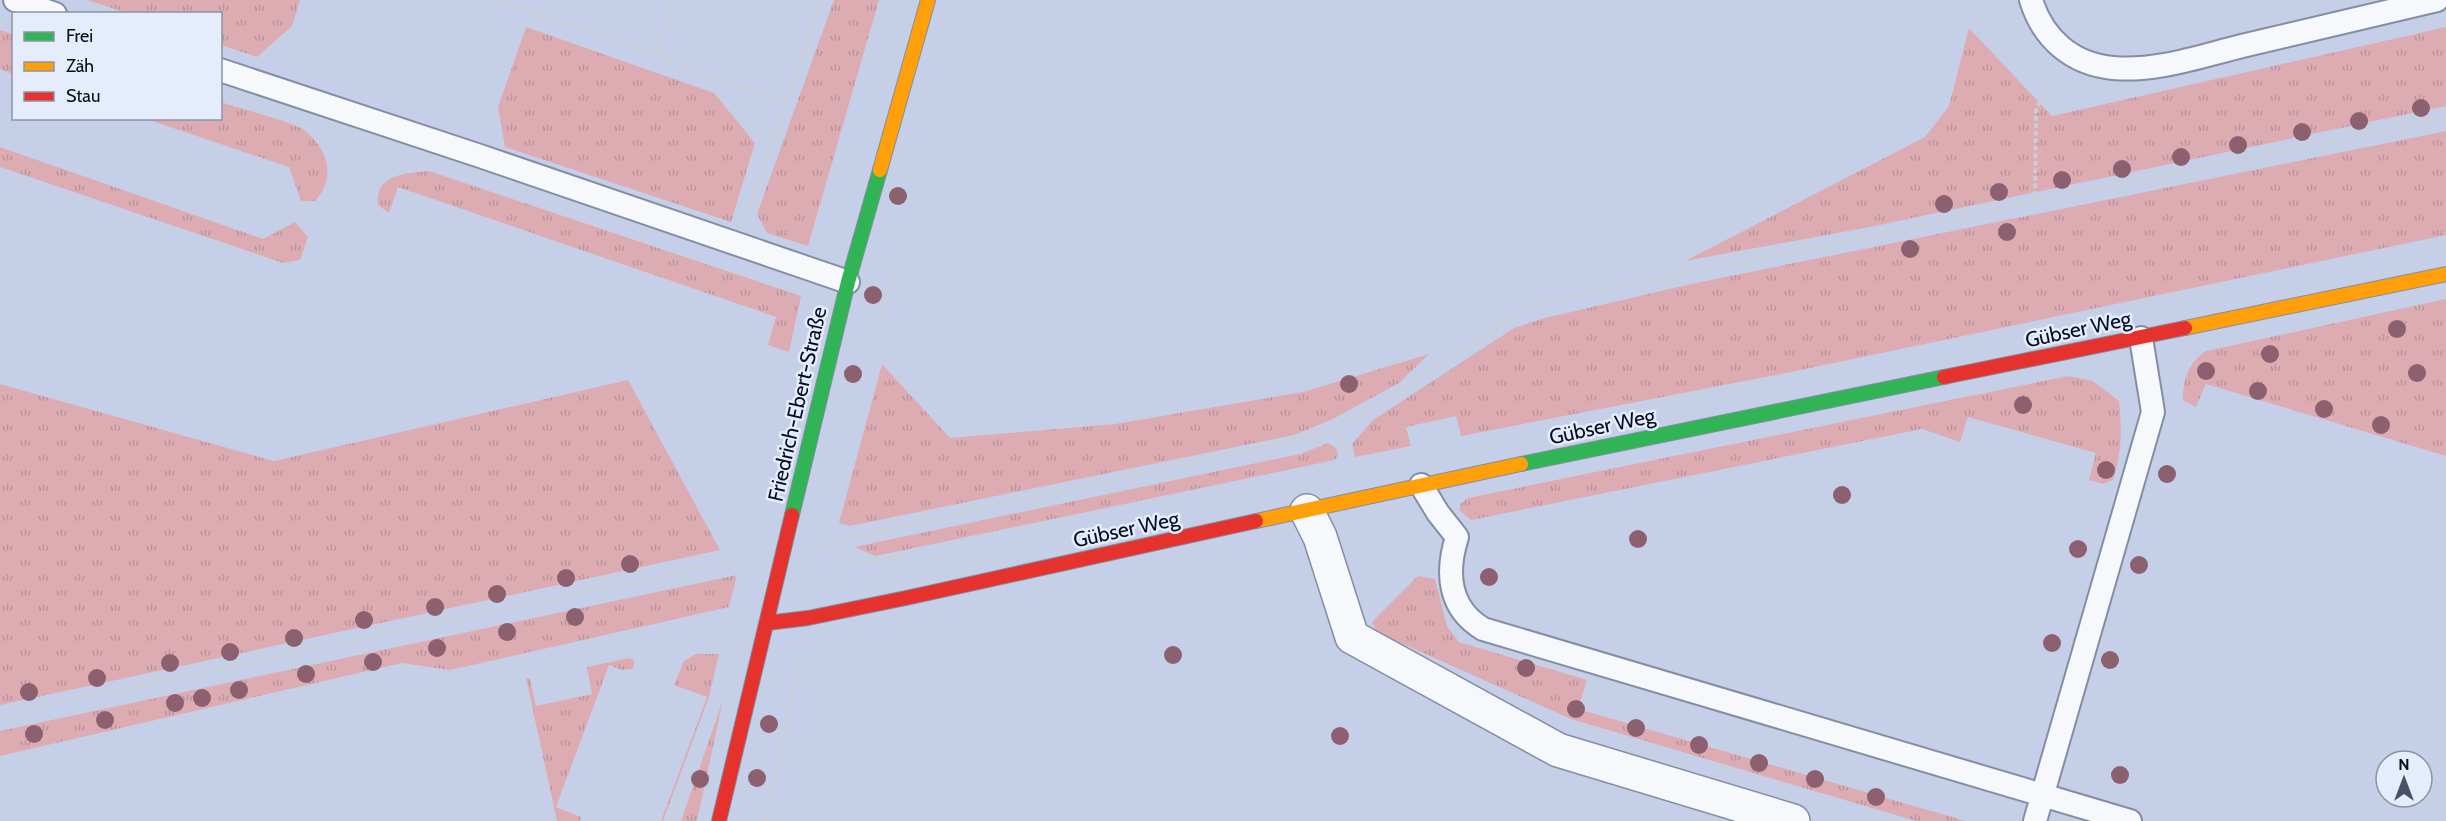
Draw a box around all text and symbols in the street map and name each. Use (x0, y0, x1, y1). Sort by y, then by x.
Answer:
legend (12, 12, 222, 120)
text: Frei (66, 25, 93, 47)
text: Zäh (66, 55, 94, 77)
text: Stau (66, 85, 100, 107)
street label: Friedrich-Ebert-Straße (762, 304, 832, 504)
street label: Gübser Weg (2023, 305, 2134, 352)
street label: Gübser Weg (1547, 402, 1658, 449)
street label: Gübser Weg (1071, 505, 1182, 552)
north arrow (2374, 749, 2434, 809)
text: N (2398, 755, 2410, 774)

